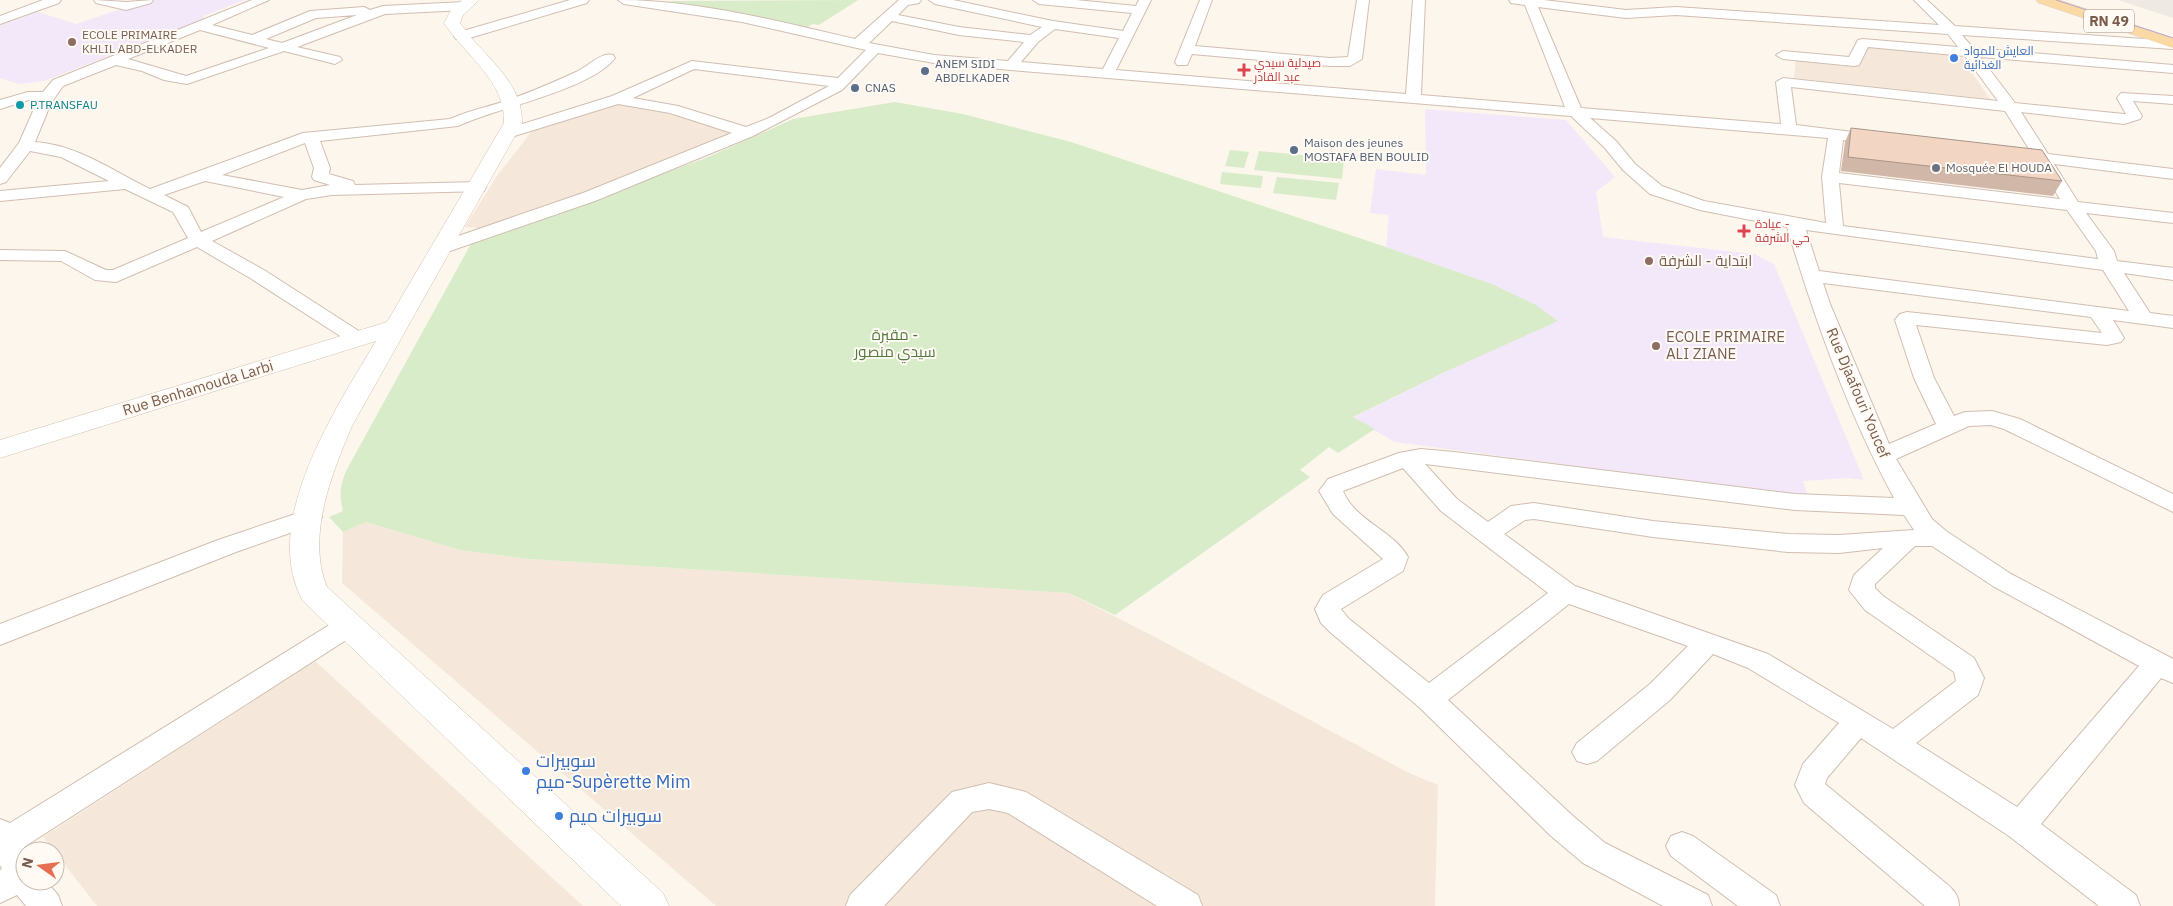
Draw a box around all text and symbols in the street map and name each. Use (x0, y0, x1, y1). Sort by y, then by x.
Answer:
road number: RN 49 (2084, 10, 2134, 32)
place label: ECOLE PRIMAIRE KHLIL ABD-ELKADER (82, 27, 198, 56)
marker: ECOLE PRIMAIRE KHLIL ABD-ELKADER (66, 36, 78, 48)
place label: العايش للمواد الغذائية (1964, 43, 2034, 72)
marker: العايش للمواد الغذائية (1948, 52, 1960, 64)
place label: صيدلية سيدي عبد القادر (1253, 55, 1321, 84)
place label: ANEM SIDI ABDELKADER (935, 56, 1010, 85)
marker: صيدلية سيدي عبد القادر (1238, 64, 1250, 76)
marker: ANEM SIDI ABDELKADER (919, 65, 931, 77)
place label: CNAS (865, 80, 896, 95)
marker: CNAS (849, 82, 861, 94)
place label: P.TRANSFAU (30, 97, 98, 112)
marker: P.TRANSFAU (14, 99, 26, 111)
place label: Maison des jeunes MOSTAFA BEN BOULID (1304, 135, 1429, 164)
marker: Maison des jeunes MOSTAFA BEN BOULID (1288, 144, 1300, 156)
place label: Mosquée El HOUDA (1946, 160, 2052, 175)
marker: Mosquée El HOUDA (1930, 162, 1942, 174)
place label: عيادة - حي الشرفة (1755, 216, 1810, 248)
marker: عيادة - حي الشرفة (1737, 224, 1751, 238)
place label: ابتداية - الشرفة (1659, 251, 1752, 270)
marker: ابتداية - الشرفة (1643, 255, 1655, 267)
park label: مقبرة - سيدي منصور (853, 325, 936, 364)
street label: Rue Djaafouri Youcef (1822, 325, 1895, 461)
place label: ECOLE PRIMAIRE ALI ZIANE (1666, 327, 1785, 363)
marker: ECOLE PRIMAIRE ALI ZIANE (1650, 340, 1662, 352)
street label: Rue Benhamouda Larbi (120, 356, 276, 420)
place label: سوبيرات ميم-Supèrette Mim (536, 749, 691, 794)
marker: سوبيرات ميم-Supèrette Mim (520, 765, 532, 777)
place label: سوبيرات ميم (569, 804, 662, 828)
marker: سوبيرات ميم (553, 810, 565, 822)
north arrow (15, 841, 65, 891)
text: N (17, 856, 37, 870)

